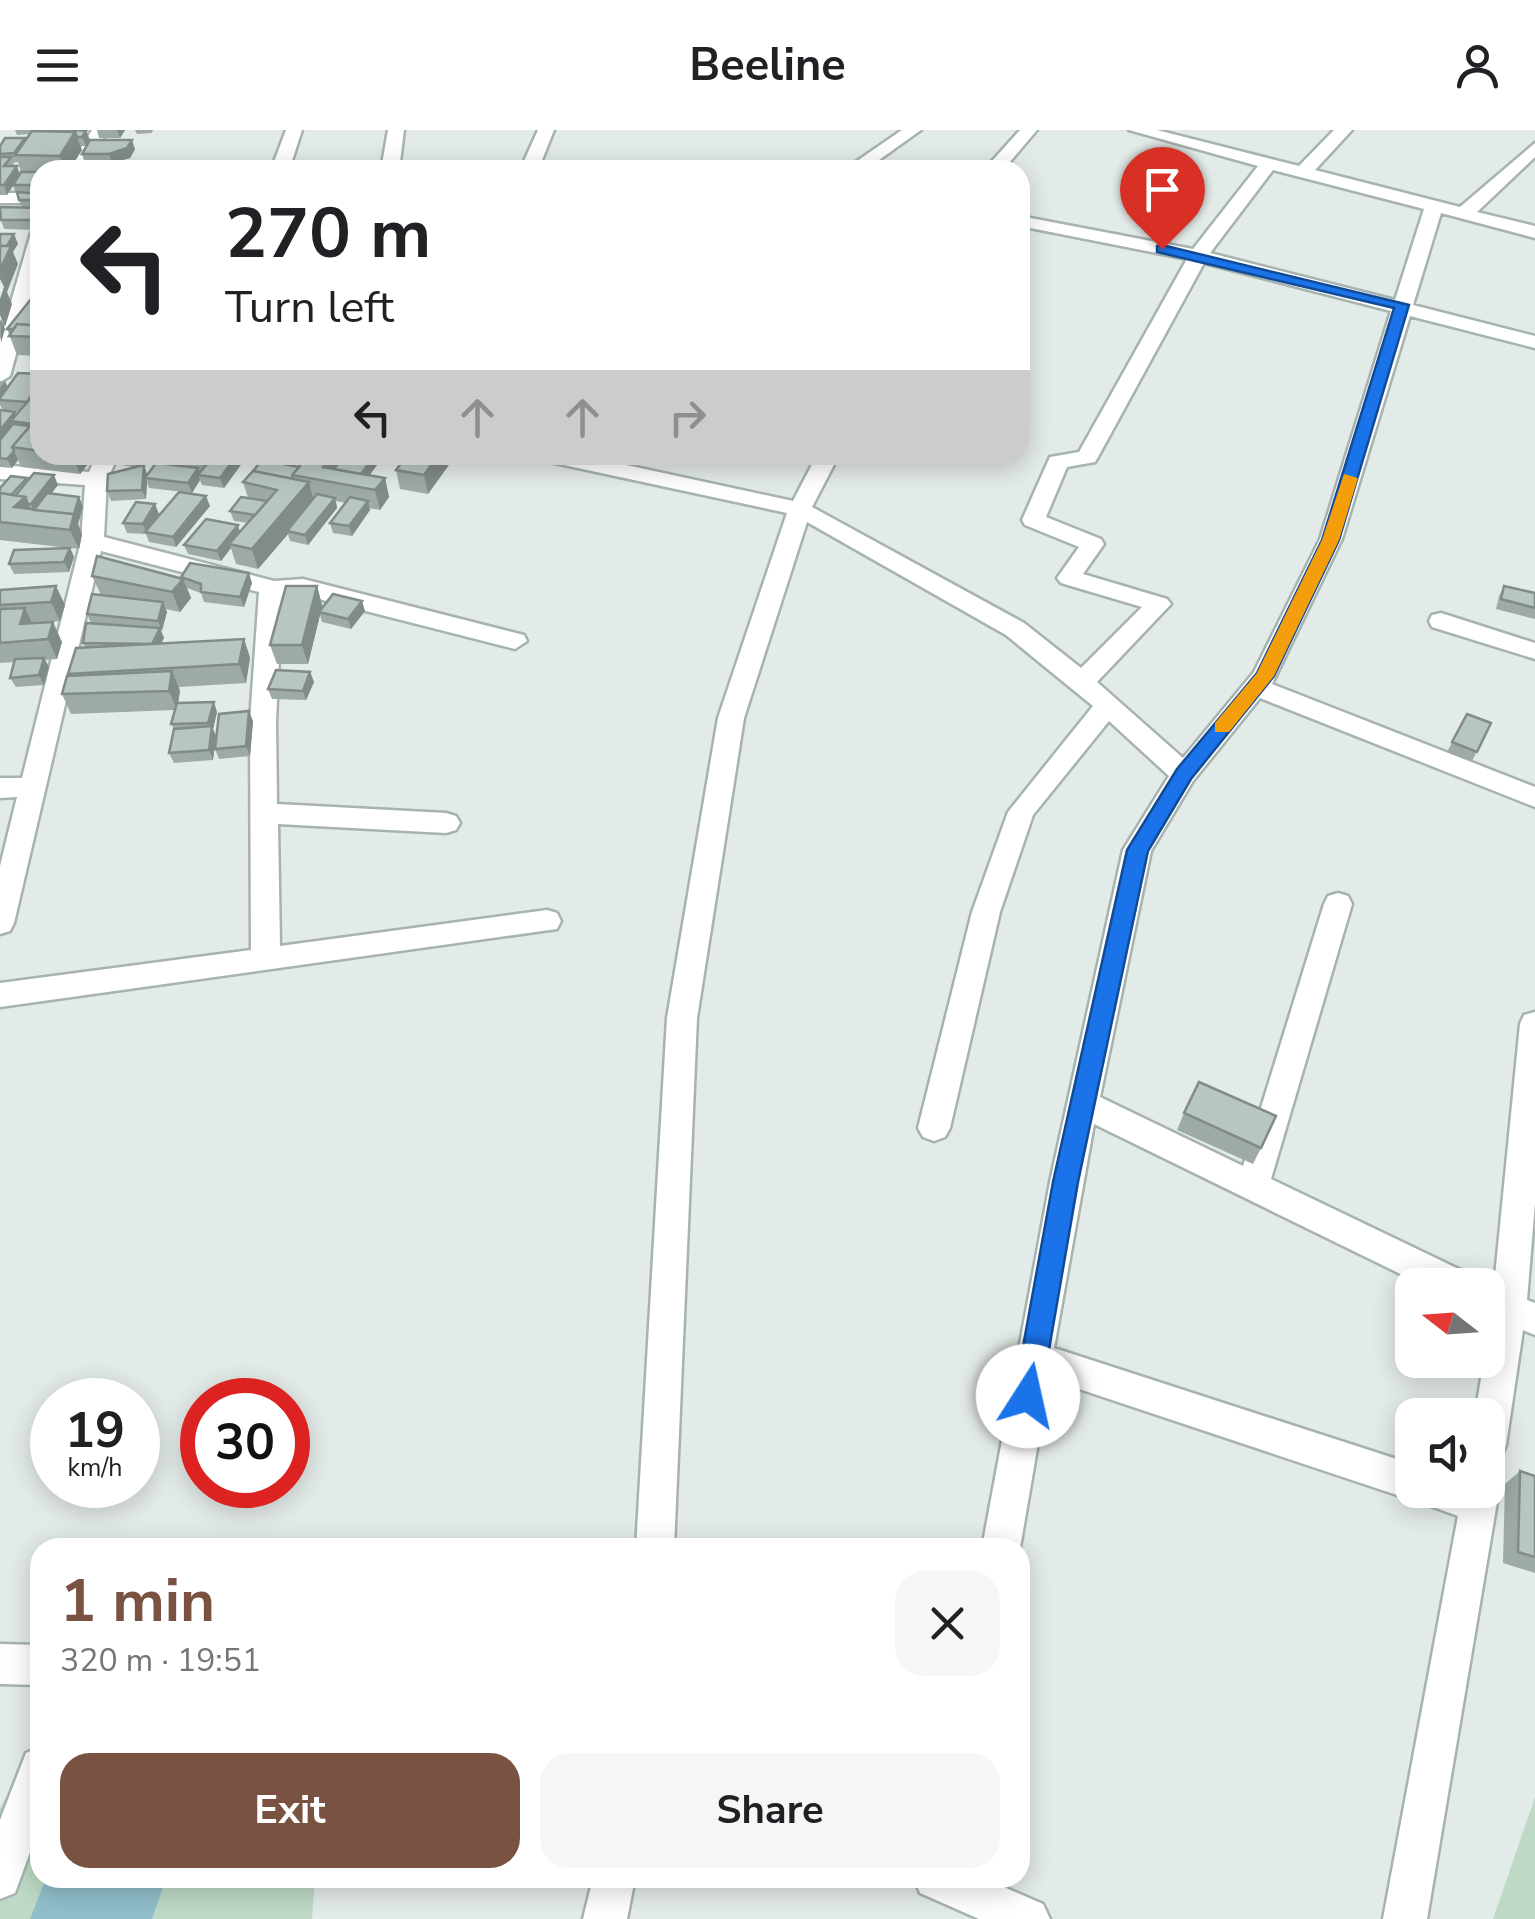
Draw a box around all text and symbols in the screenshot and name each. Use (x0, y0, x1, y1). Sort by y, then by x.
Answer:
text: Beeline (689, 35, 846, 96)
icon: menu (30, 38, 85, 93)
icon: person (1450, 38, 1505, 93)
pin (1120, 147, 1205, 250)
icon: arrive (1135, 162, 1190, 217)
text: 270 m (225, 186, 431, 282)
icon: left (60, 200, 190, 330)
text: Turn left (225, 277, 394, 338)
icon: left (345, 390, 400, 445)
icon: ahead (450, 390, 505, 445)
icon: ahead (555, 390, 610, 445)
icon: right (660, 390, 715, 445)
north arrow (1395, 1268, 1505, 1378)
map controls (1395, 1268, 1505, 1508)
position arrow (976, 1344, 1080, 1448)
speed limit sign: 30 (180, 1378, 310, 1508)
text: 19 (65, 1396, 125, 1465)
button: sound (1395, 1398, 1505, 1508)
text: km/h (67, 1451, 123, 1485)
text: 1 min (60, 1560, 215, 1642)
button: close (895, 1571, 1000, 1676)
text: 320 m · 19:51 (60, 1639, 261, 1682)
button: Exit (60, 1753, 520, 1868)
button: Share (540, 1753, 1000, 1868)

